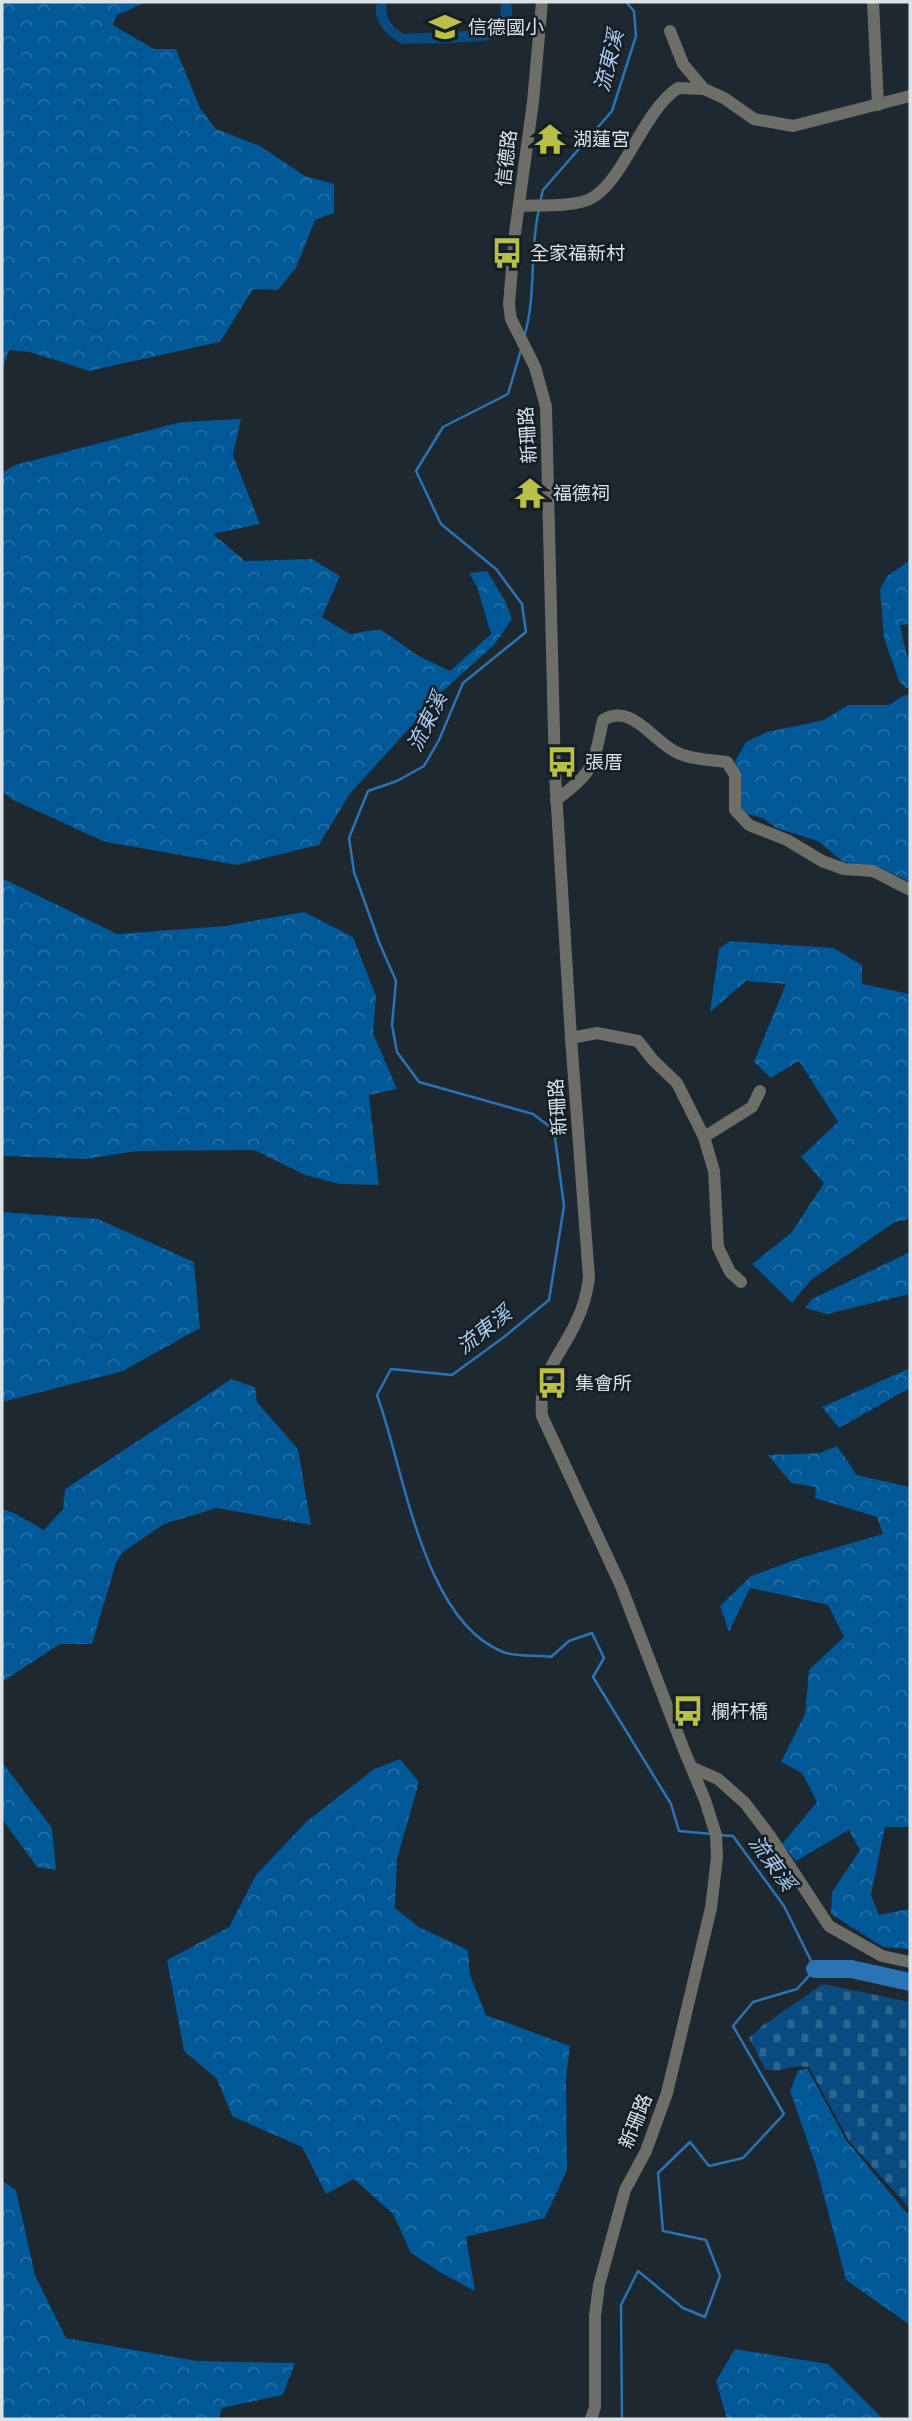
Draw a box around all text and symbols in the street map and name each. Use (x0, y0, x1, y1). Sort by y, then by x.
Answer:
school or university icon: 信德國小 (428, 10, 462, 44)
place label: 信德國小 (468, 17, 544, 39)
water label: 流東溪 (590, 25, 629, 94)
temple icon: 湖蓮宮 (533, 122, 567, 156)
street label: 信德路 (493, 128, 521, 188)
place label: 湖蓮宮 (573, 129, 630, 151)
bus stop icon: 全家福新村 (490, 236, 524, 270)
place label: 全家福新村 (530, 243, 625, 265)
street label: 新珊路 (515, 406, 541, 464)
temple icon: 福德祠 (513, 476, 547, 510)
place label: 福德祠 (553, 483, 610, 505)
water label: 流東溪 (402, 686, 453, 756)
bus stop icon: 張厝 (545, 745, 579, 779)
place label: 張厝 (585, 752, 623, 774)
street label: 新珊路 (545, 1078, 571, 1136)
water label: 流東溪 (452, 1299, 519, 1359)
bus stop icon: 集會所 (535, 1366, 569, 1400)
place label: 集會所 (575, 1373, 632, 1395)
bus stop icon: 欄杆橋 (671, 1694, 705, 1728)
place label: 欄杆橋 (711, 1701, 768, 1723)
water label: 流東溪 (744, 1830, 802, 1898)
street label: 新珊路 (615, 2091, 657, 2152)

